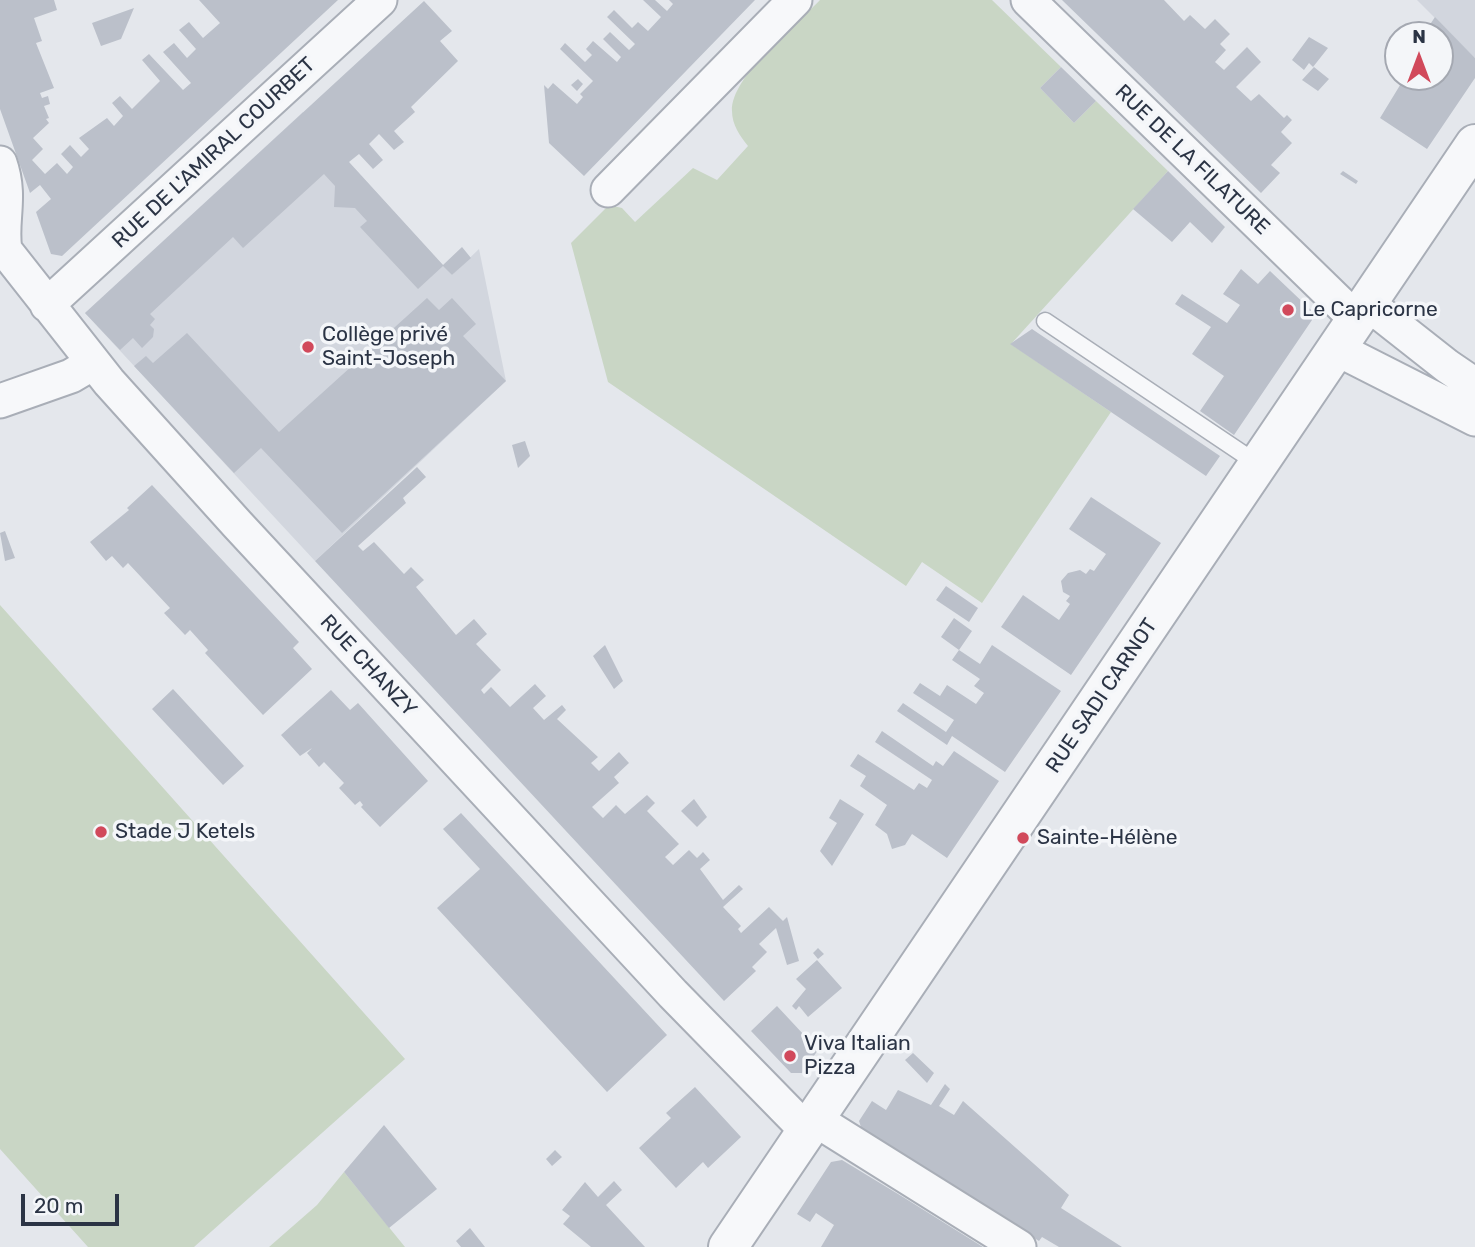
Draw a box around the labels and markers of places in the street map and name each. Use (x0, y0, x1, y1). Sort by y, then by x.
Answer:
place label: Le Capricorne (1302, 297, 1438, 323)
marker: Le Capricorne (1280, 302, 1296, 318)
place label: Collège privé Saint-Joseph (322, 322, 455, 372)
marker: Collège privé Saint-Joseph (300, 339, 316, 355)
place label: Stade J Ketels (115, 819, 255, 845)
marker: Stade J Ketels (93, 824, 109, 840)
place label: Sainte-Hélène (1037, 825, 1177, 851)
marker: Sainte-Hélène (1015, 830, 1031, 846)
place label: Viva Italian Pizza (804, 1031, 911, 1081)
marker: Viva Italian Pizza (782, 1048, 798, 1064)

